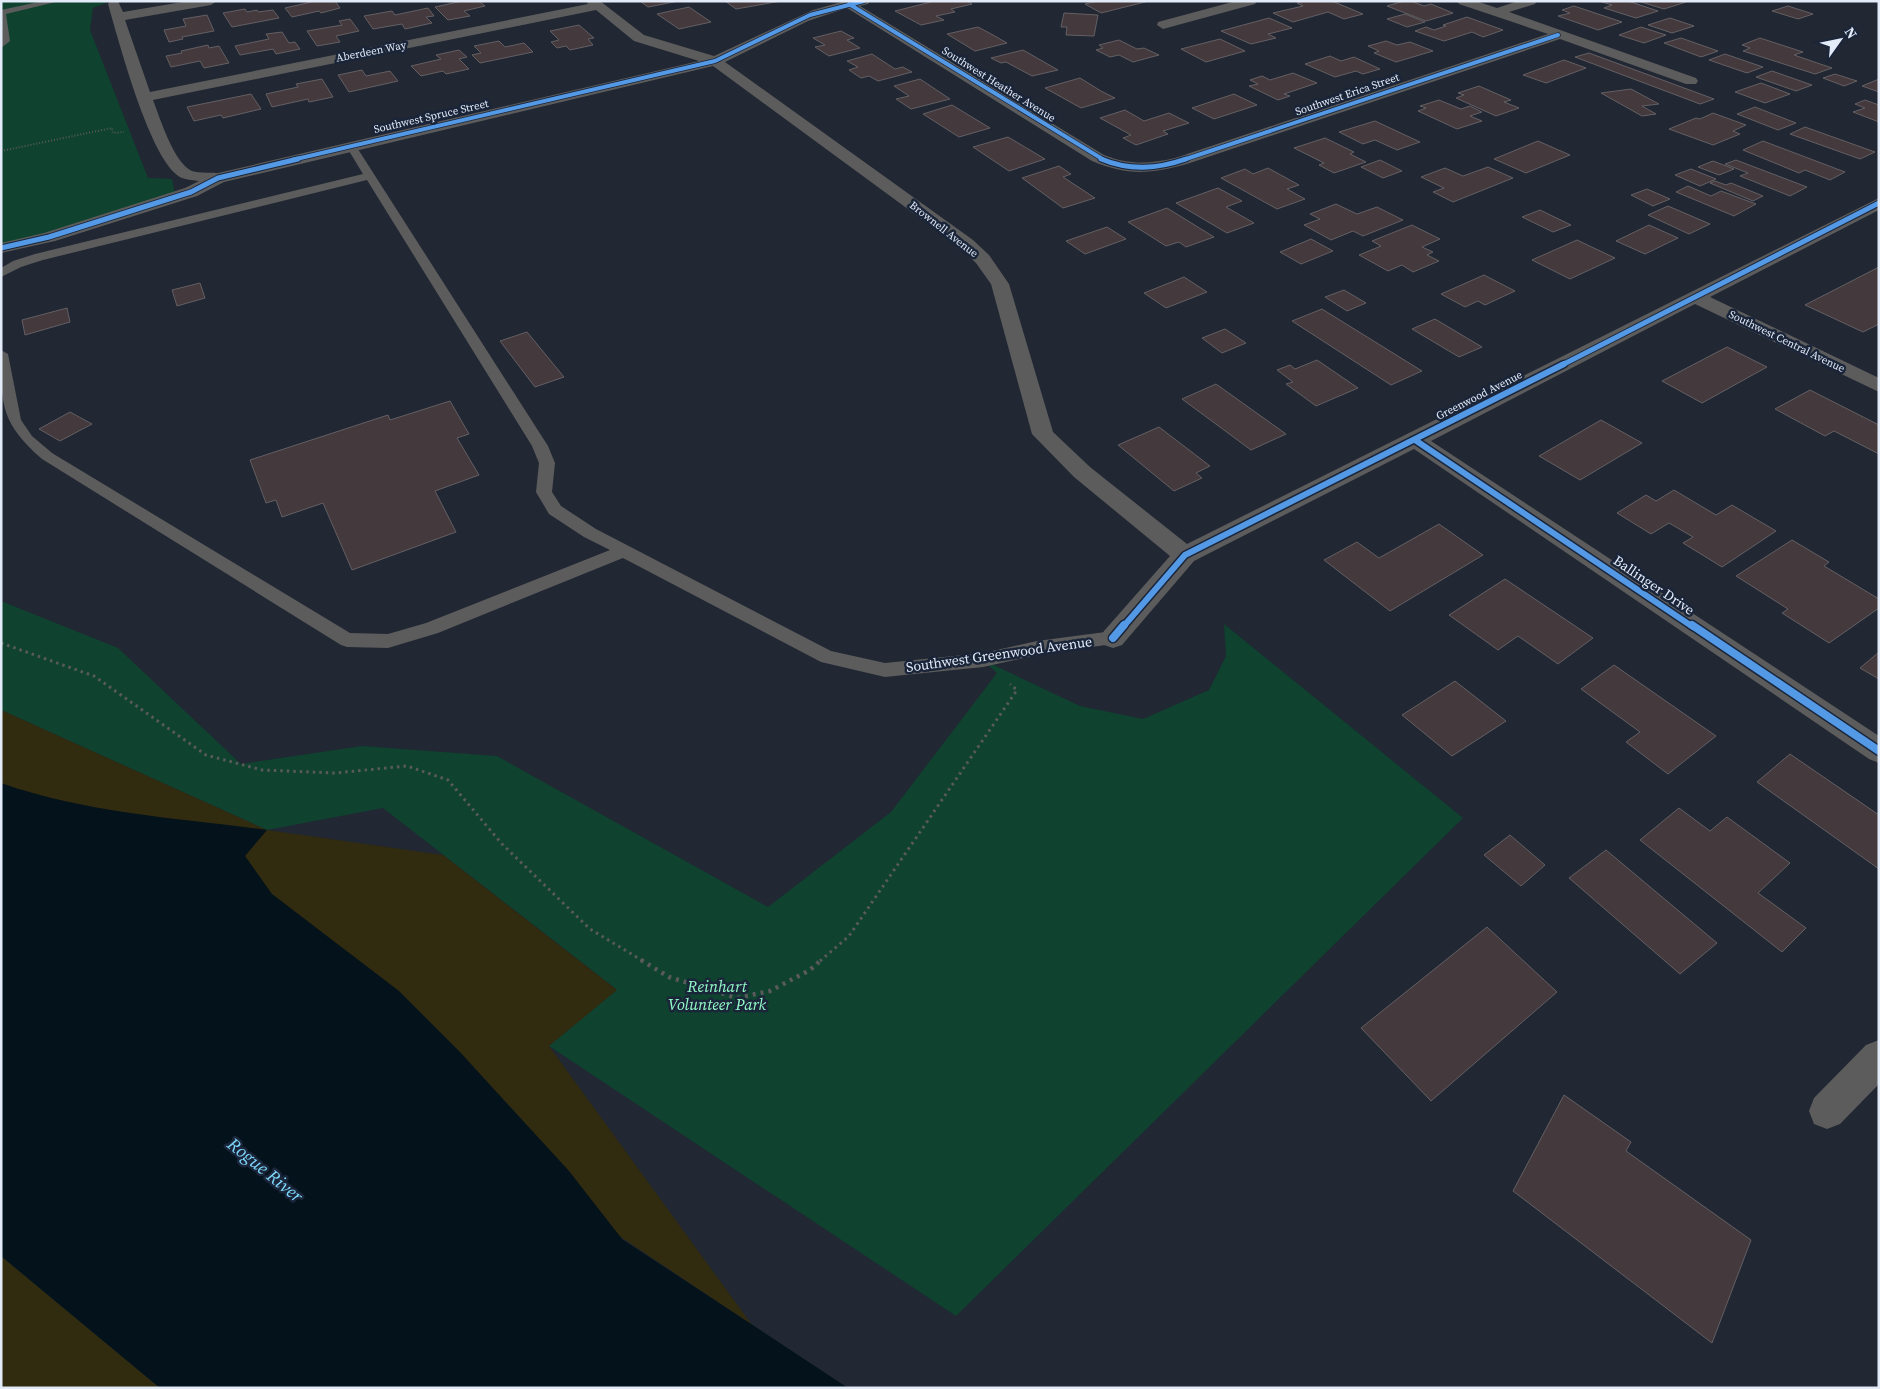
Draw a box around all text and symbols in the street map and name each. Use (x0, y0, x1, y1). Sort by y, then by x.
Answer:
north arrow (1815, 15, 1865, 65)
text: N (1840, 23, 1862, 43)
street label: Aberdeen Way (335, 37, 408, 66)
street label: Southwest Heather Avenue (939, 43, 1059, 126)
street label: Southwest Erica Street (1293, 69, 1402, 119)
street label: Southwest Spruce Street (372, 96, 490, 137)
street label: Brownell Avenue (906, 198, 981, 261)
street label: Southwest Central Avenue (1726, 307, 1848, 376)
street label: Greenwood Avenue (1434, 367, 1525, 424)
street label: Ballinger Drive (1609, 550, 1699, 620)
street label: Southwest Greenwood Avenue (905, 631, 1093, 677)
park label: Reinhart Volunteer Park (668, 975, 767, 1015)
water label: Rogue River (221, 1131, 309, 1208)

